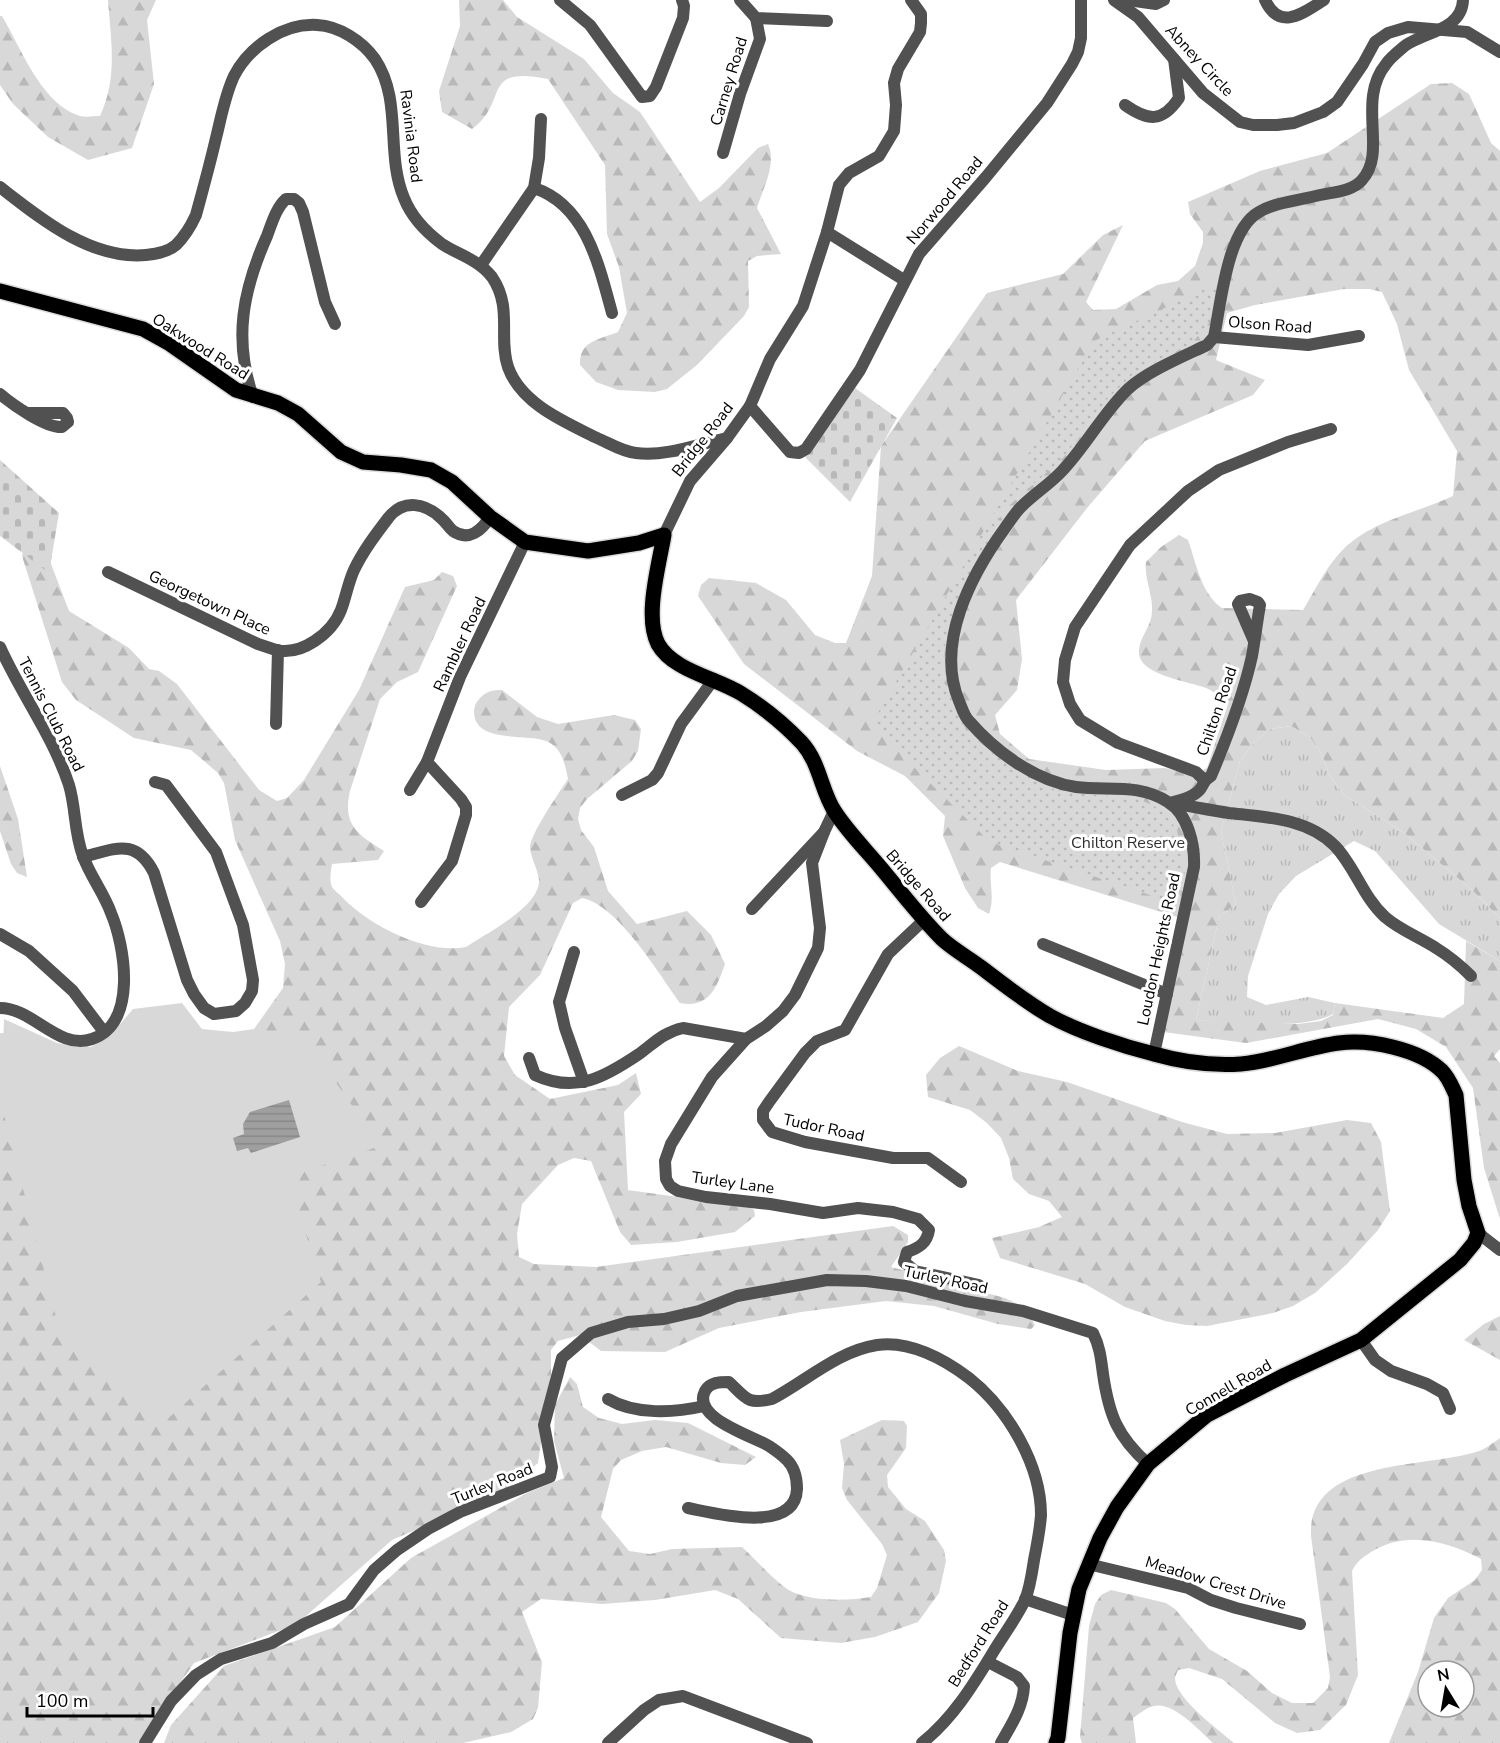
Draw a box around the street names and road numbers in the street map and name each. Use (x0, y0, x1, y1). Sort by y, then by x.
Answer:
street label: Abney Circle (1160, 20, 1239, 102)
street label: Carney Road (705, 34, 753, 128)
street label: Ravinia Road (394, 88, 428, 184)
street label: Norwood Road (901, 152, 988, 249)
street label: Oakwood Road (148, 308, 253, 385)
street label: Olson Road (1227, 311, 1313, 339)
street label: Bridge Road (667, 398, 739, 481)
street label: Georgetown Place (145, 565, 274, 641)
street label: Rambler Road (428, 593, 492, 695)
street label: Tennis Club Road (13, 653, 89, 775)
street label: Chilton Road (1191, 664, 1242, 759)
street label: Bridge Road (881, 845, 956, 926)
street label: Loudon Heights Road (1132, 871, 1186, 1028)
street label: Tudor Road (781, 1109, 867, 1147)
street label: Turley Lane (690, 1166, 776, 1200)
street label: Turley Road (902, 1260, 990, 1300)
street label: Connell Road (1181, 1354, 1276, 1422)
street label: Turley Road (448, 1458, 536, 1510)
street label: Meadow Crest Drive (1142, 1551, 1289, 1615)
street label: Bedford Road (943, 1596, 1014, 1691)

